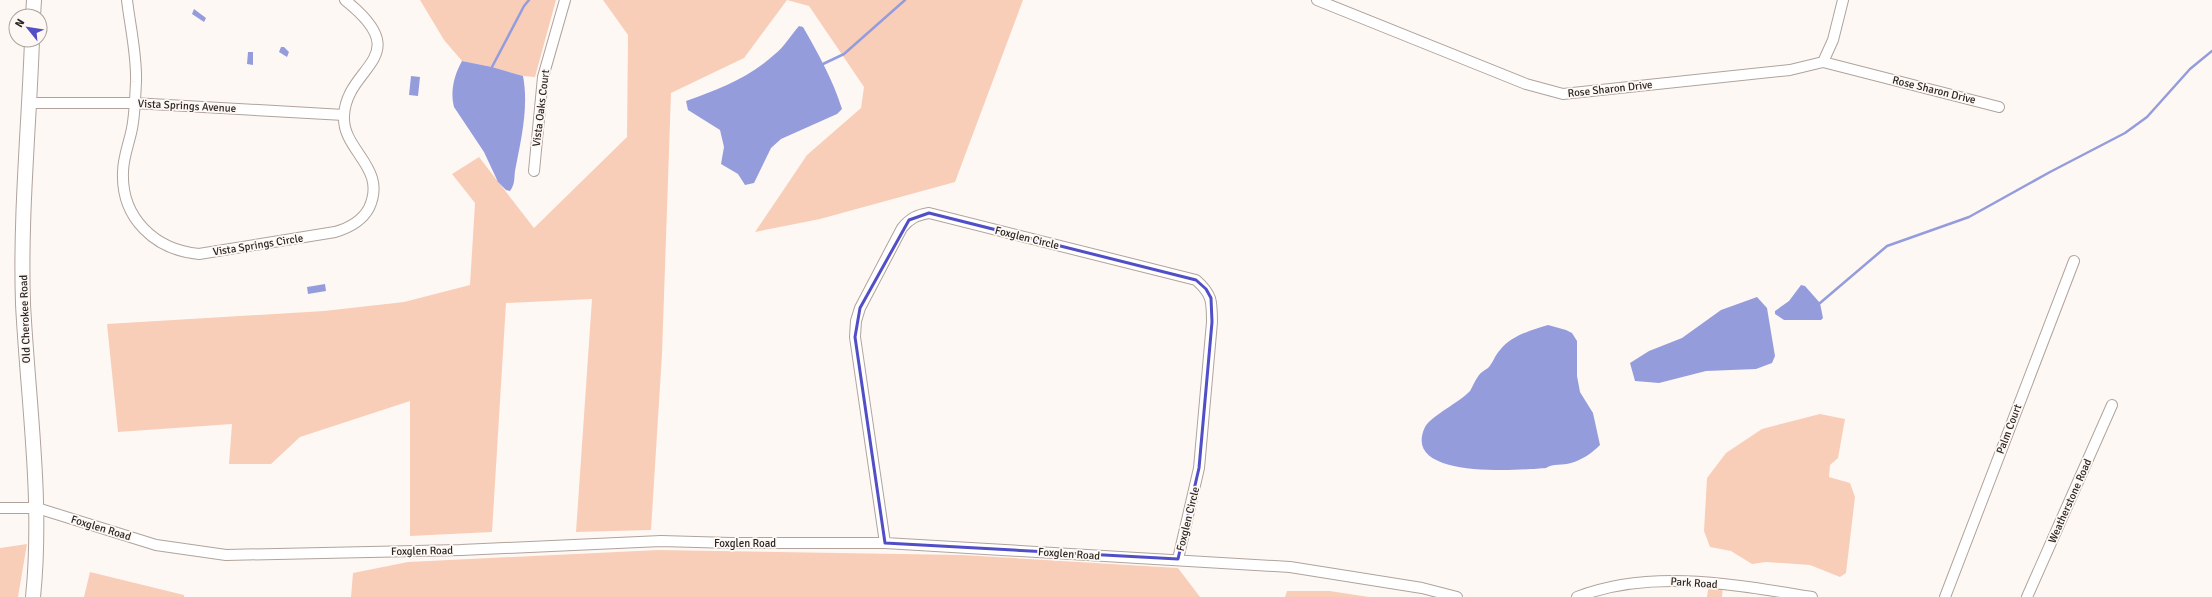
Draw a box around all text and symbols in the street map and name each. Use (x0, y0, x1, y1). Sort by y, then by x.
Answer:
north arrow (8, 8, 48, 48)
text: N (12, 17, 27, 30)
street label: Vista Oaks Court (530, 68, 552, 147)
street label: Rose Sharon Drive (1891, 73, 1977, 107)
street label: Rose Sharon Drive (1567, 78, 1653, 100)
street label: Vista Springs Avenue (137, 97, 237, 115)
street label: Foxglen Circle (993, 224, 1061, 252)
street label: Vista Springs Circle (212, 231, 304, 259)
street label: Old Cherokee Road (17, 274, 33, 364)
street label: Palm Court (1994, 402, 2025, 456)
street label: Weatherstone Road (2046, 457, 2095, 545)
street label: Foxglen Circle (1174, 485, 1202, 553)
street label: Foxglen Road (69, 513, 133, 543)
street label: Foxglen Road (714, 537, 776, 550)
street label: Foxglen Road (391, 544, 453, 558)
street label: Foxglen Road (1038, 545, 1101, 563)
street label: Park Road (1670, 575, 1718, 591)

